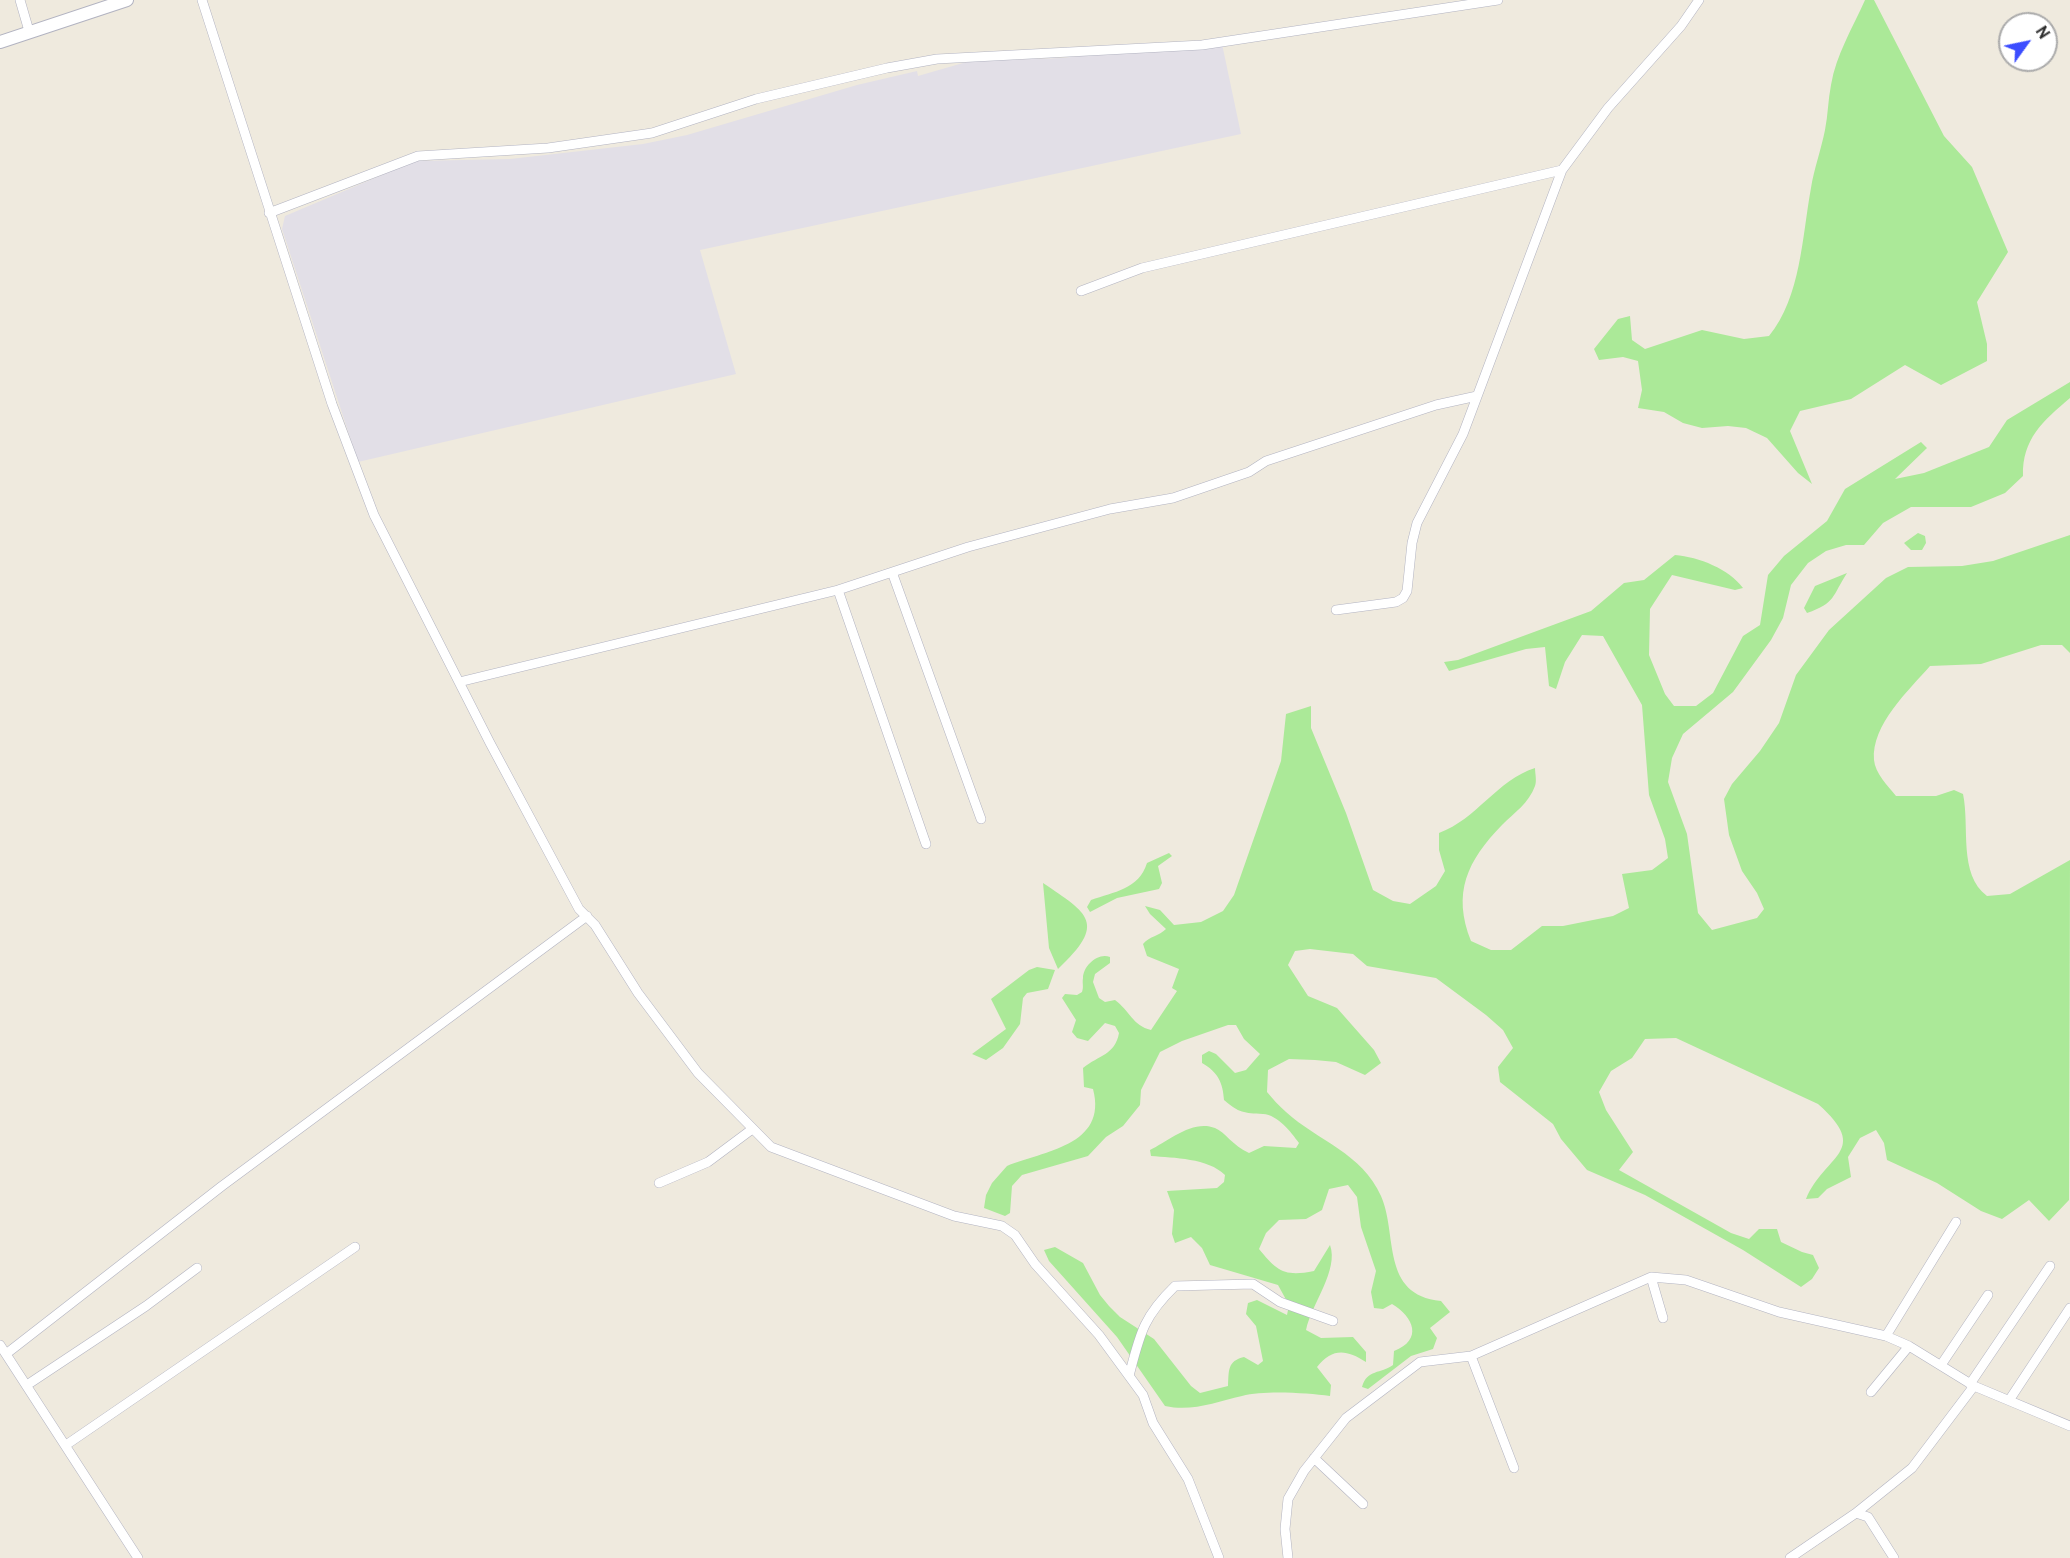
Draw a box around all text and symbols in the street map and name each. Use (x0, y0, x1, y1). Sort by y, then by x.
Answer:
north arrow (1998, 12, 2058, 72)
text: N (2030, 23, 2053, 44)

